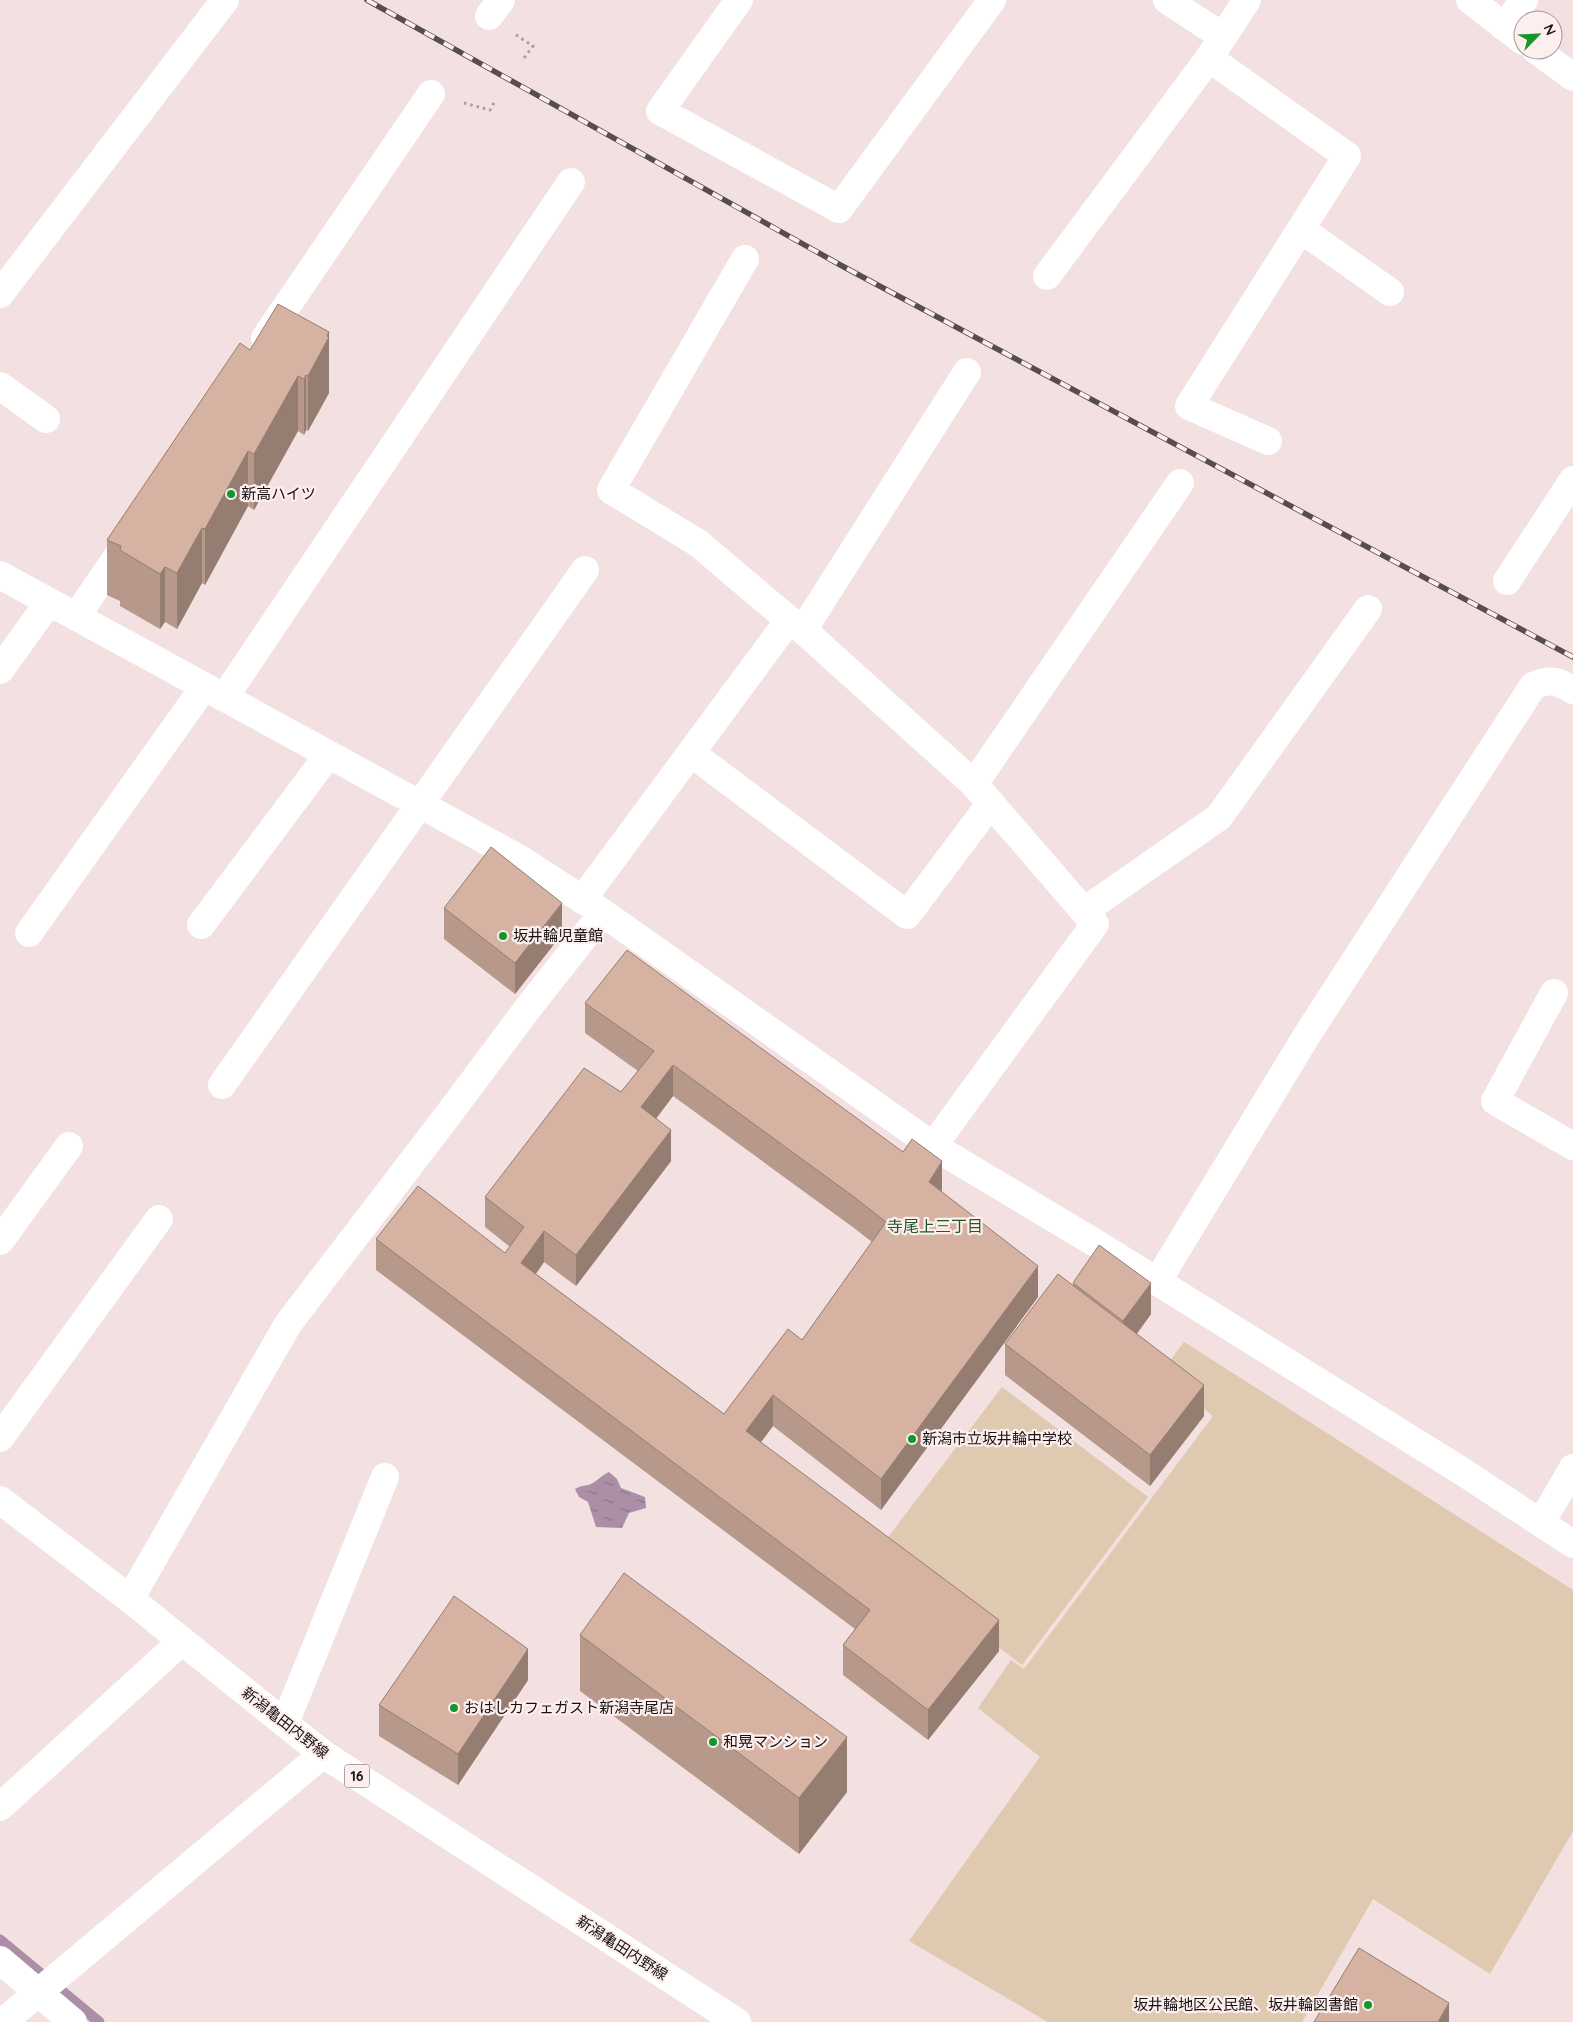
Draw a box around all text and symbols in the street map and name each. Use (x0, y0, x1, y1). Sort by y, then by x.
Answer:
north arrow (1513, 10, 1563, 60)
text: N (1540, 21, 1560, 38)
place label: 新高ハイツ (241, 484, 316, 503)
marker: 新高ハイツ (225, 488, 237, 500)
place label: 坂井輪児童館 (513, 926, 603, 945)
marker: 坂井輪児童館 (497, 930, 509, 942)
district label: 寺尾上三丁目 (887, 1216, 983, 1236)
place label: 新潟市立坂井輪中学校 (922, 1429, 1072, 1448)
marker: 新潟市立坂井輪中学校 (906, 1433, 918, 1445)
street label: 新潟亀田内野線 (238, 1683, 333, 1762)
place label: おはしカフェガスト新潟寺尾店 (464, 1698, 674, 1717)
marker: おはしカフェガスト新潟寺尾店 (448, 1702, 460, 1714)
place label: 和晃マンション (723, 1732, 828, 1751)
marker: 和晃マンション (707, 1736, 719, 1748)
road number: 16 (344, 1764, 370, 1788)
street label: 新潟亀田内野線 (573, 1911, 671, 1984)
place label: 坂井輪地区公民館、坂井輪図書館 (1133, 1995, 1358, 2014)
marker: 坂井輪地区公民館、坂井輪図書館 (1362, 1999, 1374, 2011)

